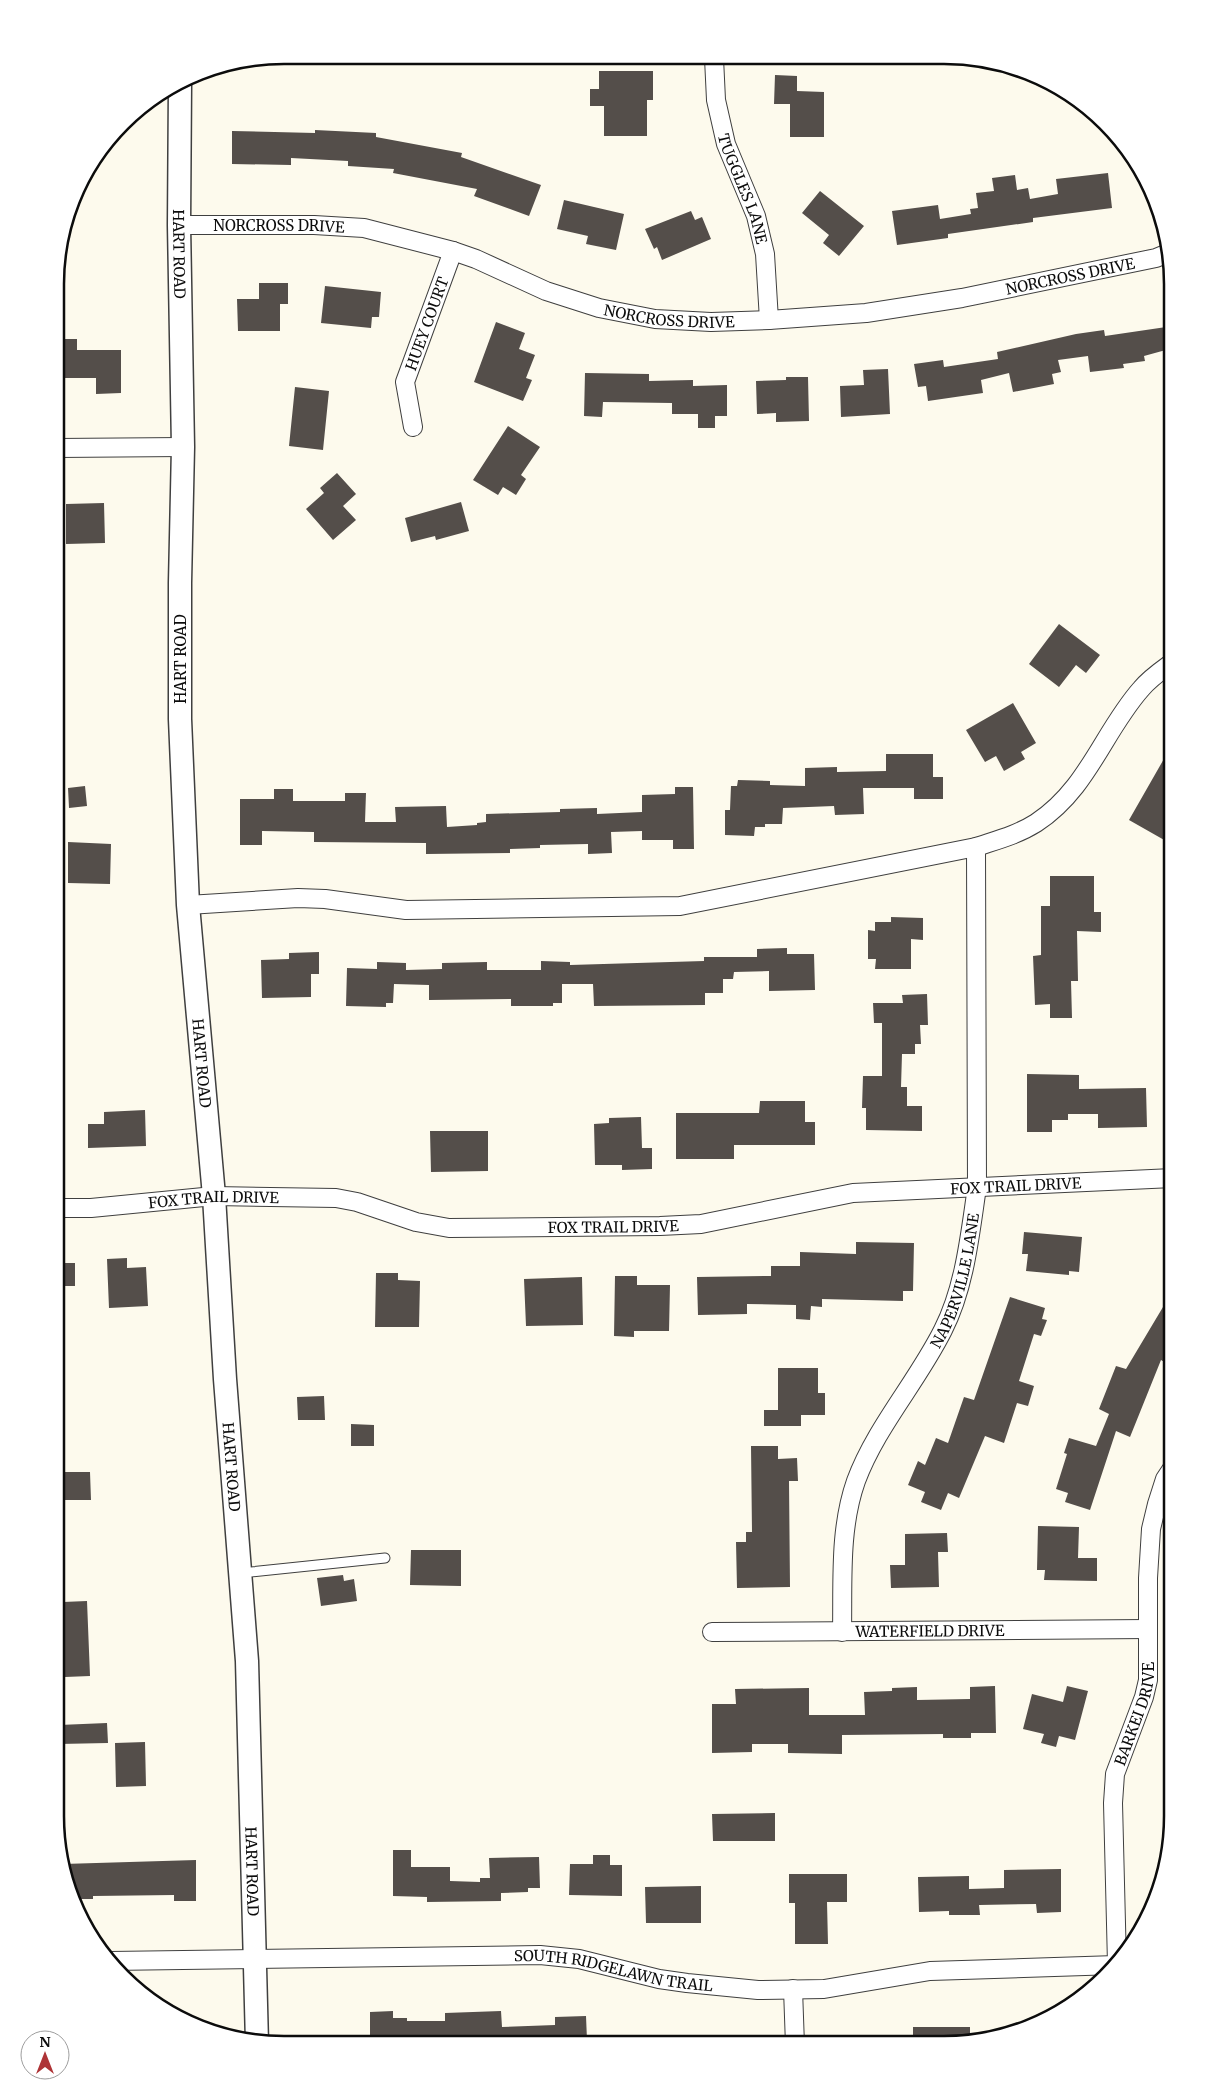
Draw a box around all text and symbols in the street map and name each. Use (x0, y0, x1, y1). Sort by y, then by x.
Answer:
street label: TUGGLES LANE (714, 132, 772, 246)
street label: HART ROAD (169, 209, 190, 299)
street label: NORCROSS DRIVE (213, 216, 346, 236)
street label: NORCROSS DRIVE (1004, 253, 1137, 298)
street label: HUEY COURT (401, 274, 452, 373)
street label: NORCROSS DRIVE (602, 300, 735, 332)
street label: HART ROAD (171, 614, 190, 704)
street label: HART ROAD (189, 1018, 216, 1109)
street label: FOX TRAIL DRIVE (950, 1173, 1082, 1198)
street label: FOX TRAIL DRIVE (147, 1186, 280, 1212)
street label: NAPERVILLE LANE (926, 1212, 983, 1351)
street label: FOX TRAIL DRIVE (548, 1216, 680, 1237)
street label: HART ROAD (219, 1422, 245, 1512)
street label: WATERFIELD DRIVE (854, 1620, 1005, 1641)
street label: BARKEI DRIVE (1110, 1662, 1158, 1768)
street label: HART ROAD (242, 1826, 263, 1916)
street label: SOUTH RIDGELAWN TRAIL (514, 1945, 714, 1995)
north arrow (20, 2030, 70, 2080)
text: N (39, 2033, 51, 2051)

